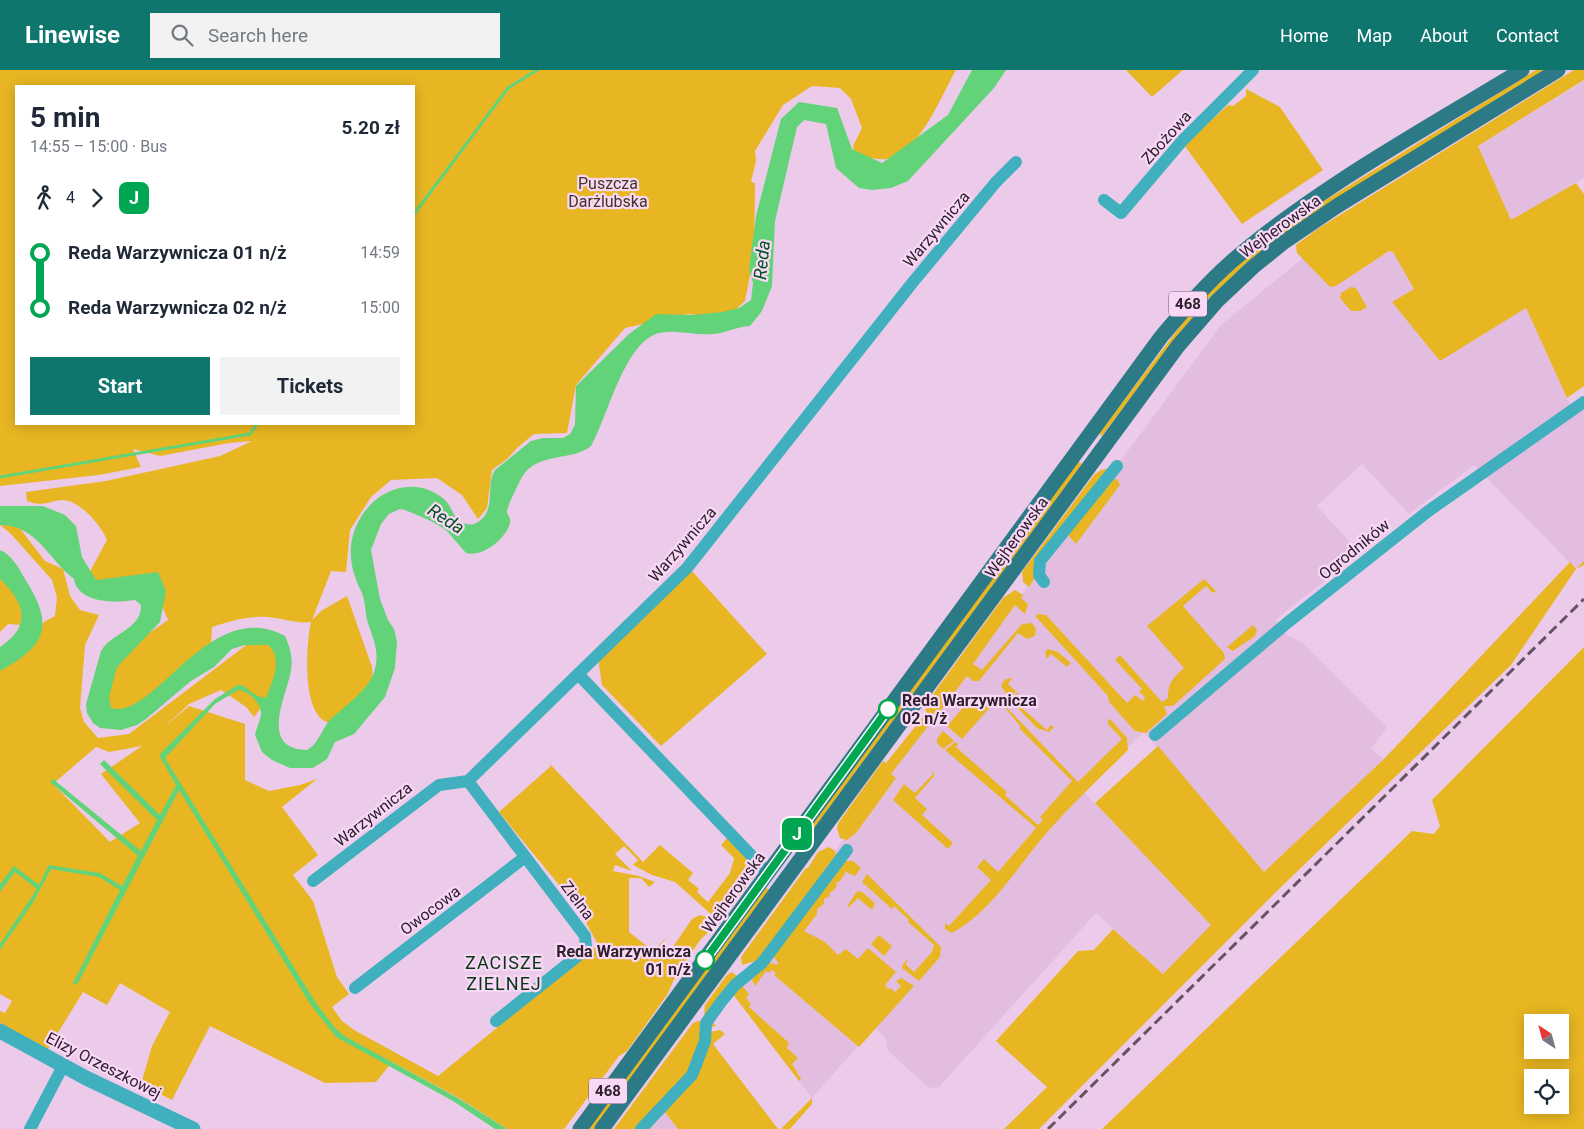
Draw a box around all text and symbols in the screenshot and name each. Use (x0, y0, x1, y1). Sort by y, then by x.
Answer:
search box (150, 13, 500, 58)
text: Linewise (25, 21, 120, 49)
icon: search (168, 21, 196, 49)
text: Search here (208, 24, 308, 47)
text: Home (1280, 25, 1329, 46)
text: Map (1357, 25, 1392, 46)
text: About (1420, 25, 1468, 46)
text: Contact (1496, 25, 1559, 46)
text: 5 min (30, 101, 100, 134)
street label: Zbożowa (1137, 107, 1195, 168)
text: 5.20 zł (342, 116, 400, 139)
text: 14:55 – 15:00 · Bus (30, 137, 167, 156)
park label: Puszcza Darżlubska (568, 174, 648, 211)
icon: walk (30, 184, 58, 212)
icon: forward (83, 184, 111, 212)
text: J (129, 187, 139, 208)
street label: Warzywnicza (899, 187, 974, 271)
text: 4 (66, 188, 75, 207)
street label: Wejherowska (1236, 191, 1324, 262)
water label: Reda (749, 239, 774, 281)
text: Reda Warzywnicza 01 n/ż (68, 241, 287, 264)
text: 14:59 (360, 243, 400, 262)
road number: 468 (1169, 292, 1207, 316)
text: Reda Warzywnicza 02 n/ż (68, 296, 287, 319)
text: 15:00 (360, 298, 400, 317)
button: Start (30, 357, 210, 415)
button: Tickets (220, 357, 400, 415)
street label: Wejherowska (981, 493, 1052, 581)
water label: Reda (424, 499, 468, 538)
street label: Warzywnicza (645, 503, 720, 586)
street label: Ogrodników (1315, 515, 1393, 584)
place label: Reda Warzywnicza 02 n/ż (902, 691, 1037, 728)
marker: Reda Warzywnicza 02 n/ż (878, 699, 898, 719)
street label: Warzywnicza (331, 778, 416, 851)
line badge: J (781, 818, 813, 850)
text: J (792, 823, 802, 844)
street label: Wejherowska (698, 848, 769, 936)
street label: Zielna (557, 877, 598, 923)
street label: Owocowa (396, 882, 464, 939)
place label: Reda Warzywnicza 01 n/ż (556, 942, 691, 979)
marker: Reda Warzywnicza 01 n/ż (695, 950, 715, 970)
district label: ZACISZE ZIELNEJ (465, 952, 543, 994)
north arrow (1524, 1014, 1569, 1059)
map controls (1524, 1014, 1569, 1114)
street label: Elizy Orzeszkowej (43, 1028, 165, 1103)
button: locate (1524, 1069, 1569, 1114)
road number: 468 (589, 1078, 627, 1104)

